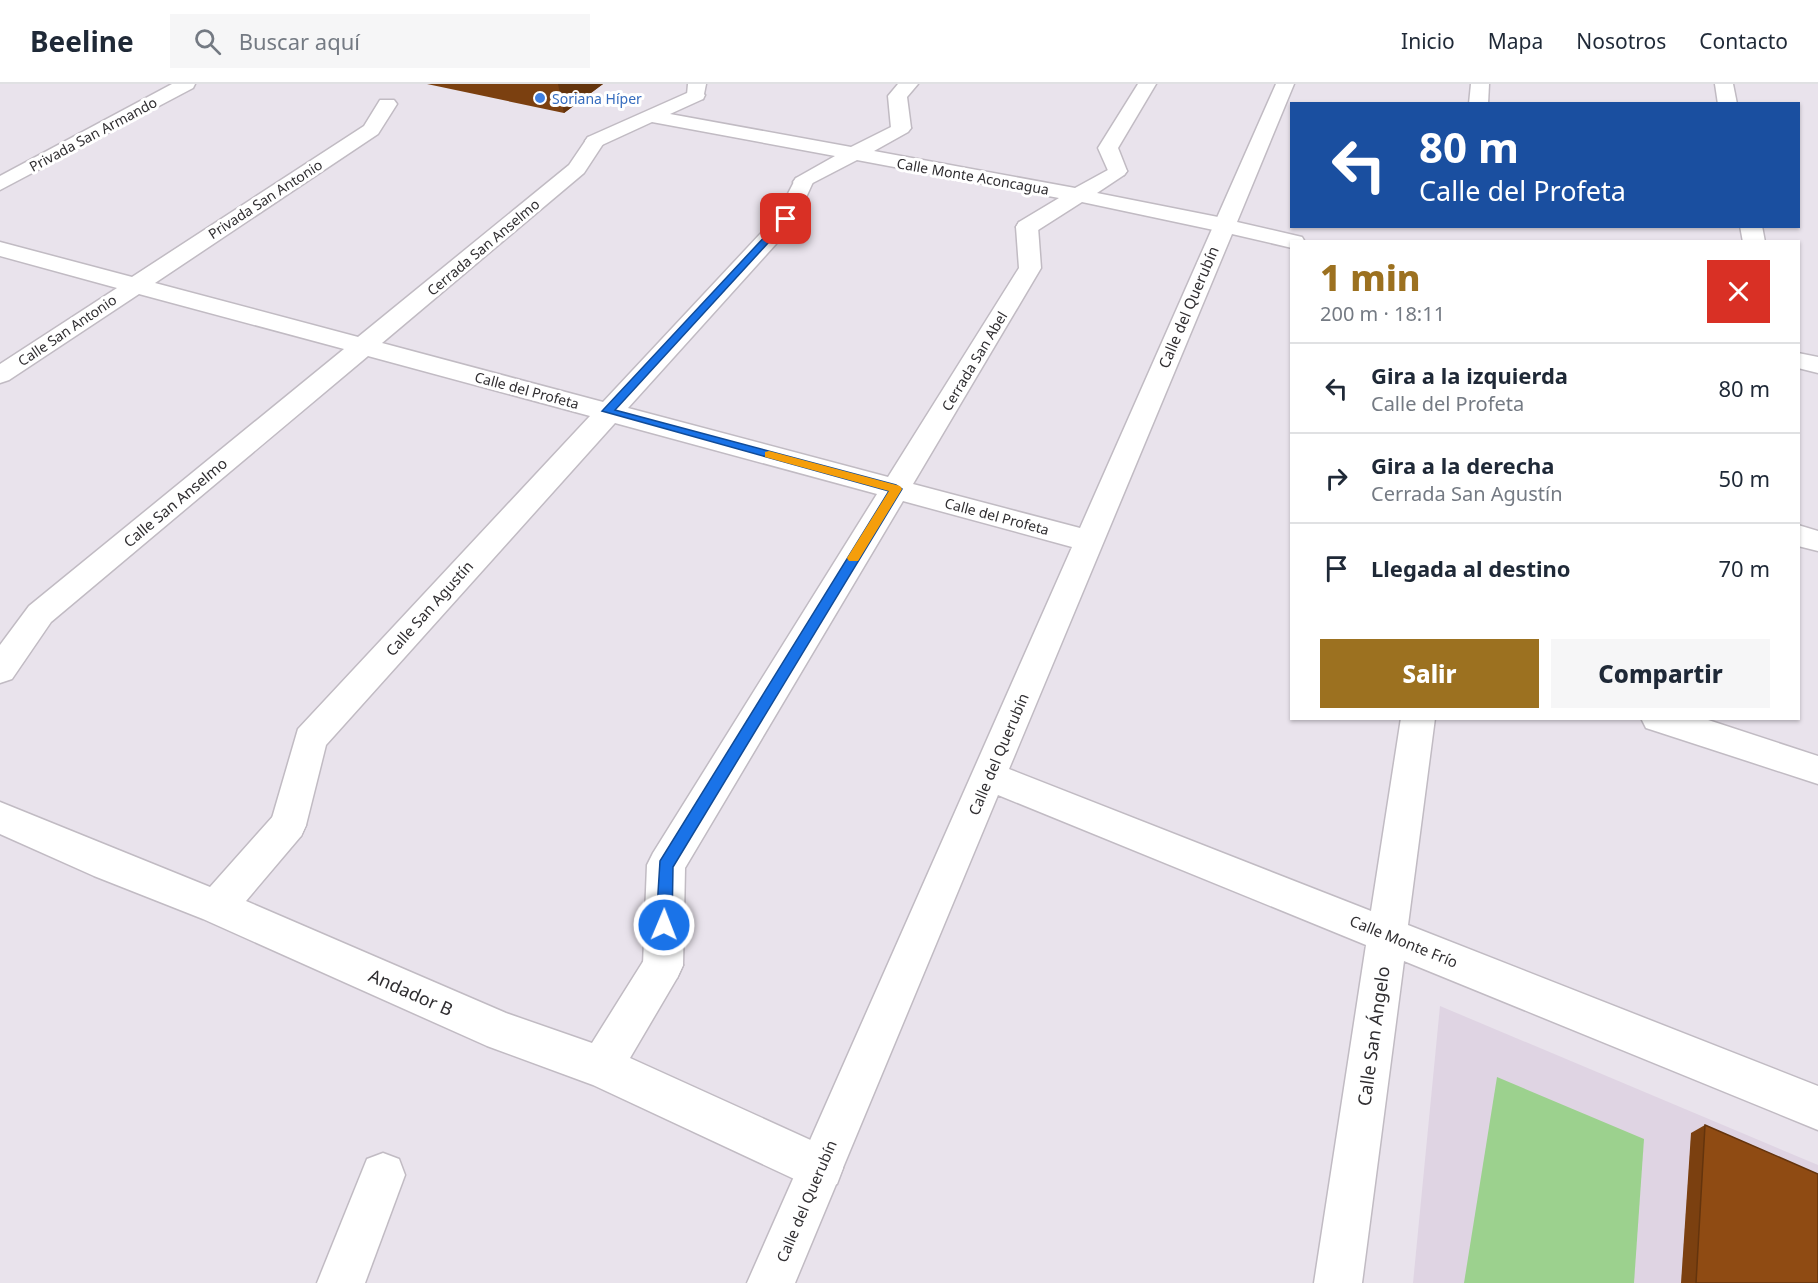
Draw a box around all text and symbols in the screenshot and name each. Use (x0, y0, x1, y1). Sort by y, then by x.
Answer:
search box (170, 14, 590, 68)
text: Beeline (30, 22, 134, 60)
icon: search (191, 25, 224, 58)
text: Buscar aquí (239, 26, 360, 56)
text: Inicio (1401, 27, 1455, 55)
text: Mapa (1488, 27, 1543, 55)
text: Nosotros (1576, 27, 1666, 55)
text: Contacto (1699, 27, 1788, 55)
place label: Soriana Híper (552, 89, 642, 108)
marker: Soriana Híper (533, 91, 547, 105)
street label: Privada San Armando (26, 92, 160, 176)
text: 80 m (1419, 118, 1519, 175)
icon: left (1320, 126, 1398, 204)
street label: Calle Monte Aconcagua (895, 153, 1051, 199)
street label: Privada San Antonio (204, 155, 326, 243)
text: Calle del Profeta (1419, 172, 1626, 209)
pin (760, 193, 811, 244)
street label: Cerrada San Anselmo (423, 194, 543, 300)
icon: arrive (769, 202, 802, 235)
street label: Calle del Querubín (1153, 243, 1223, 371)
text: 1 min (1320, 253, 1421, 302)
button: close (1707, 260, 1770, 323)
street label: Calle San Antonio (14, 290, 120, 370)
text: 200 m · 18:11 (1320, 300, 1445, 327)
street label: Cerrada San Abel (937, 308, 1011, 414)
text: Gira a la izquierda (1371, 360, 1568, 390)
street label: Calle del Profeta (473, 367, 581, 413)
icon: left (1320, 372, 1353, 405)
text: 80 m (1719, 373, 1770, 403)
text: Calle del Profeta (1371, 390, 1524, 417)
text: Gira a la derecha (1371, 450, 1555, 480)
street label: Calle San Anselmo (119, 453, 231, 551)
icon: right (1320, 462, 1353, 495)
text: 50 m (1719, 463, 1770, 493)
text: Cerrada San Agustín (1371, 480, 1563, 507)
street label: Calle del Profeta (943, 493, 1051, 539)
icon: arrive (1320, 552, 1353, 585)
text: Llegada al destino (1371, 553, 1571, 583)
text: 70 m (1719, 553, 1770, 583)
street label: Calle San Agustín (381, 556, 477, 660)
button: Salir (1320, 639, 1539, 708)
button: Compartir (1551, 639, 1770, 708)
street label: Calle del Querubín (963, 690, 1033, 818)
position arrow (632, 893, 696, 957)
street label: Calle Monte Frío (1347, 910, 1461, 972)
street label: Andador B (365, 963, 457, 1021)
street label: Calle San Ángelo (1351, 965, 1395, 1107)
street label: Calle del Querubín (771, 1137, 841, 1265)

